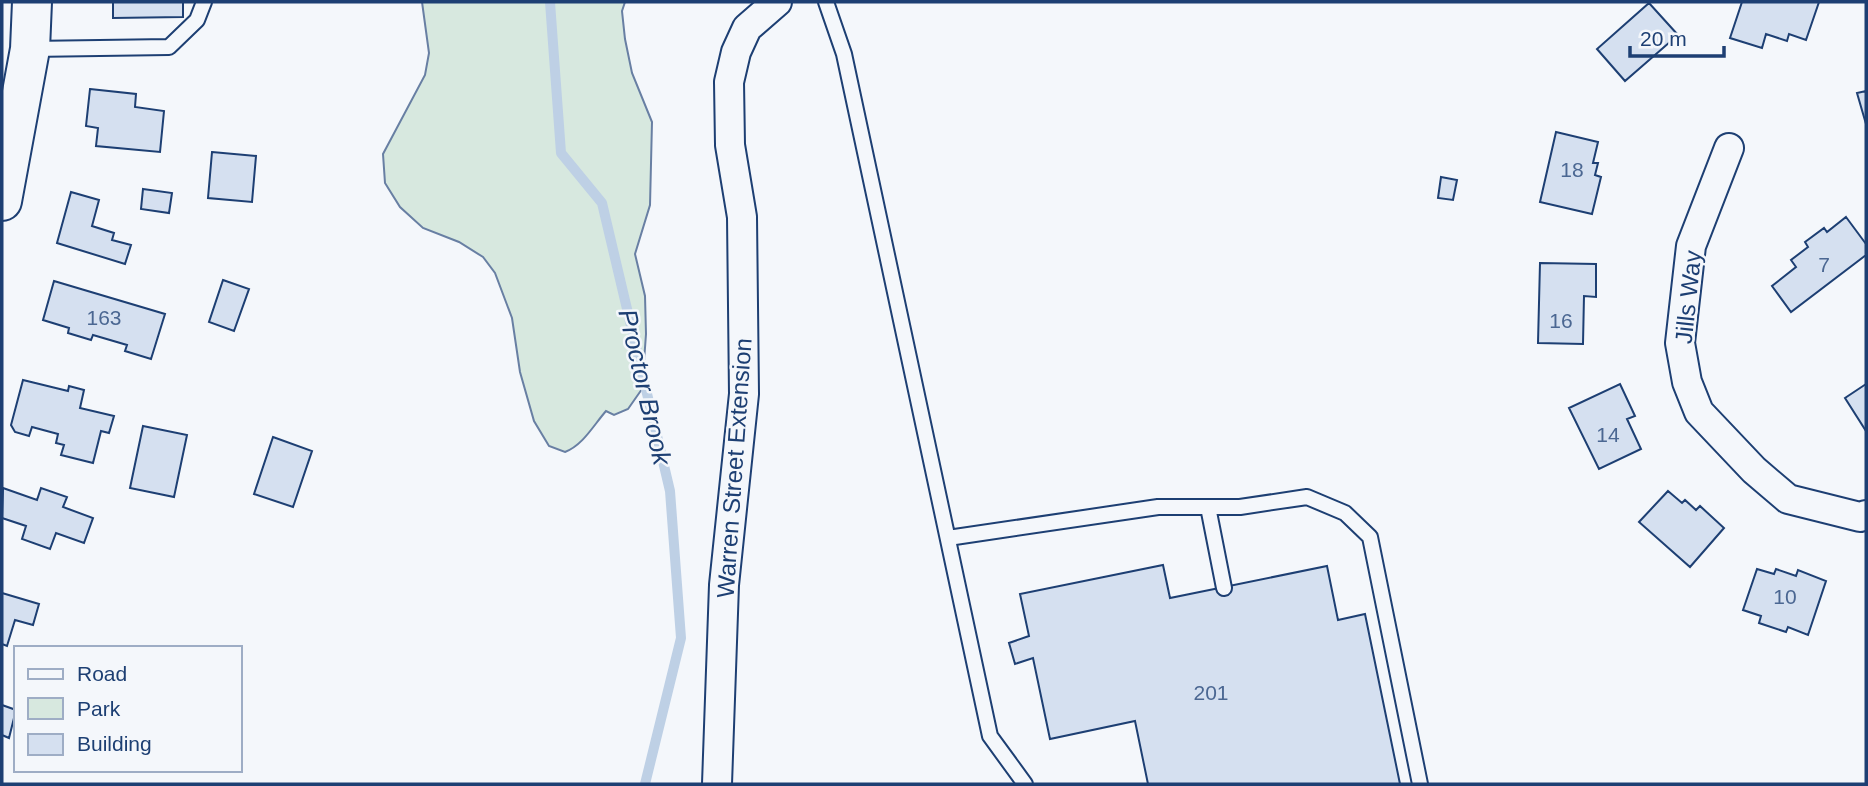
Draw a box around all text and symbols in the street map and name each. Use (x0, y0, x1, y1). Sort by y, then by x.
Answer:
scale bar (1630, 14, 1724, 58)
text: 20 m (1640, 27, 1687, 50)
house number: 18 (1560, 158, 1584, 181)
street label: Jills Way (1670, 249, 1706, 345)
house number: 7 (1818, 253, 1830, 276)
house number: 163 (86, 306, 122, 329)
water label: Proctor Brook (613, 306, 678, 470)
house number: 16 (1549, 309, 1573, 332)
street label: Warren Street Extension (711, 337, 757, 599)
house number: 14 (1596, 423, 1620, 446)
house number: 10 (1773, 585, 1797, 608)
legend (14, 646, 242, 772)
text: Road (77, 662, 127, 685)
house number: 201 (1193, 681, 1229, 704)
text: Park (77, 697, 121, 720)
text: Building (77, 732, 152, 755)

